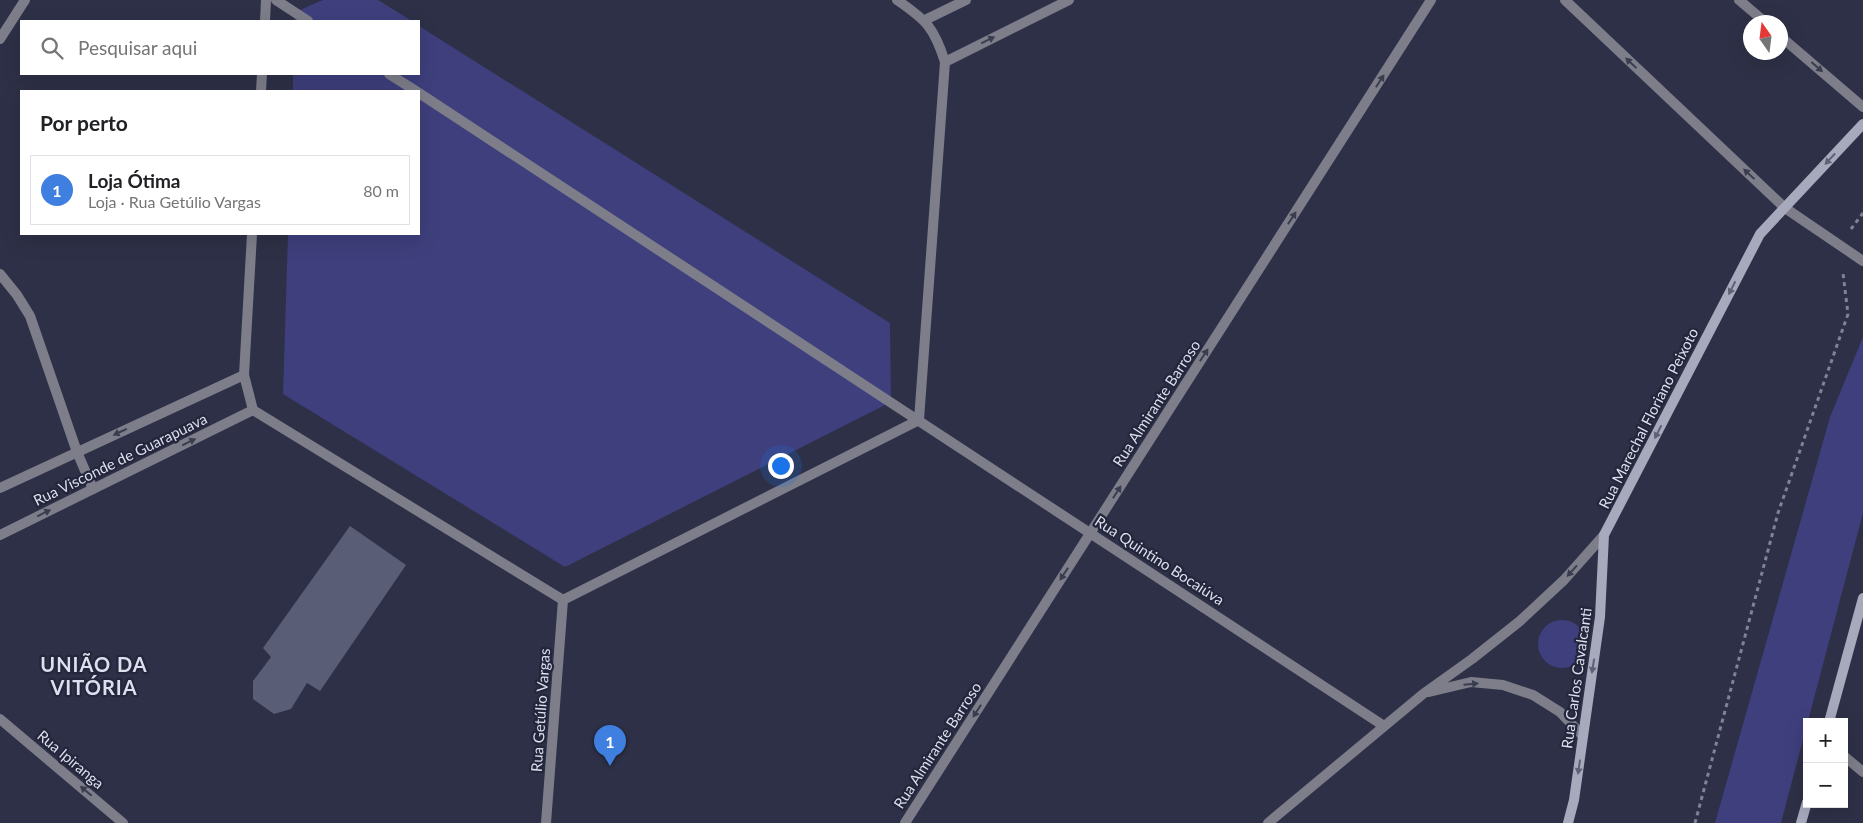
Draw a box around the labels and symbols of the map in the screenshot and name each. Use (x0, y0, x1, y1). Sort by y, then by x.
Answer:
north arrow (1743, 15, 1788, 60)
one-way arrow (981, 36, 995, 44)
one-way arrow (1626, 57, 1638, 69)
one-way arrow (1811, 62, 1824, 73)
one-way arrow (1375, 74, 1384, 88)
one-way arrow (1824, 153, 1836, 165)
one-way arrow (1744, 168, 1756, 180)
one-way arrow (1287, 211, 1297, 225)
one-way arrow (1728, 281, 1736, 295)
street label: Rua Marechal Floriano Peixoto (1594, 325, 1702, 511)
street label: Rua Almirante Barroso (1108, 336, 1204, 470)
one-way arrow (1200, 348, 1209, 362)
street label: Rua Visconde de Guarapuava (30, 409, 210, 509)
one-way arrow (1654, 425, 1662, 439)
one-way arrow (113, 429, 127, 437)
one-way arrow (182, 437, 197, 446)
your location (768, 453, 794, 479)
one-way arrow (1112, 485, 1122, 498)
one-way arrow (37, 509, 51, 517)
street label: Rua Quintino Bocaiúva (1092, 511, 1228, 609)
one-way arrow (1566, 565, 1578, 577)
one-way arrow (1060, 567, 1069, 581)
street label: Rua Carlos Cavalcanti (1557, 606, 1595, 750)
street label: Rua Getúlio Vargas (527, 648, 553, 772)
district label: UNIÃO DA VITÓRIA (40, 652, 148, 699)
one-way arrow (1589, 658, 1597, 674)
street label: Rua Almirante Barroso (889, 678, 985, 812)
one-way arrow (1463, 680, 1479, 688)
one-way arrow (972, 704, 981, 717)
pin: 1 (594, 725, 626, 766)
street label: Rua Ipiranga (34, 726, 108, 792)
one-way arrow (1574, 760, 1582, 776)
one-way arrow (80, 786, 93, 797)

